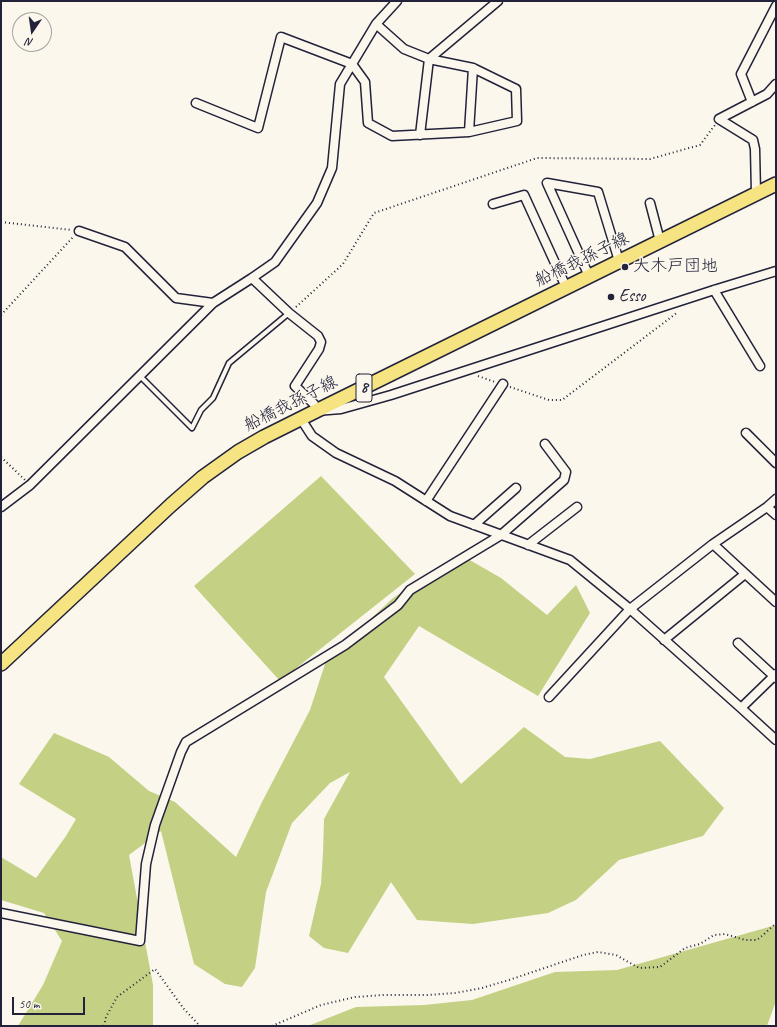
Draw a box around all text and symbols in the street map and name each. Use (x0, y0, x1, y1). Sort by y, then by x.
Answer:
north arrow (12, 12, 52, 52)
text: N (25, 35, 34, 50)
street label: 船橋我孫子線 (532, 228, 632, 292)
place label: 大木戸団地 (633, 257, 718, 277)
marker: 大木戸団地 (620, 262, 630, 272)
place label: Esso (619, 287, 646, 307)
marker: Esso (606, 292, 616, 302)
street label: 船橋我孫子線 (241, 372, 341, 436)
road number: 8 (356, 374, 372, 402)
scale bar (14, 989, 87, 1015)
text: 50 m (19, 996, 39, 1012)

